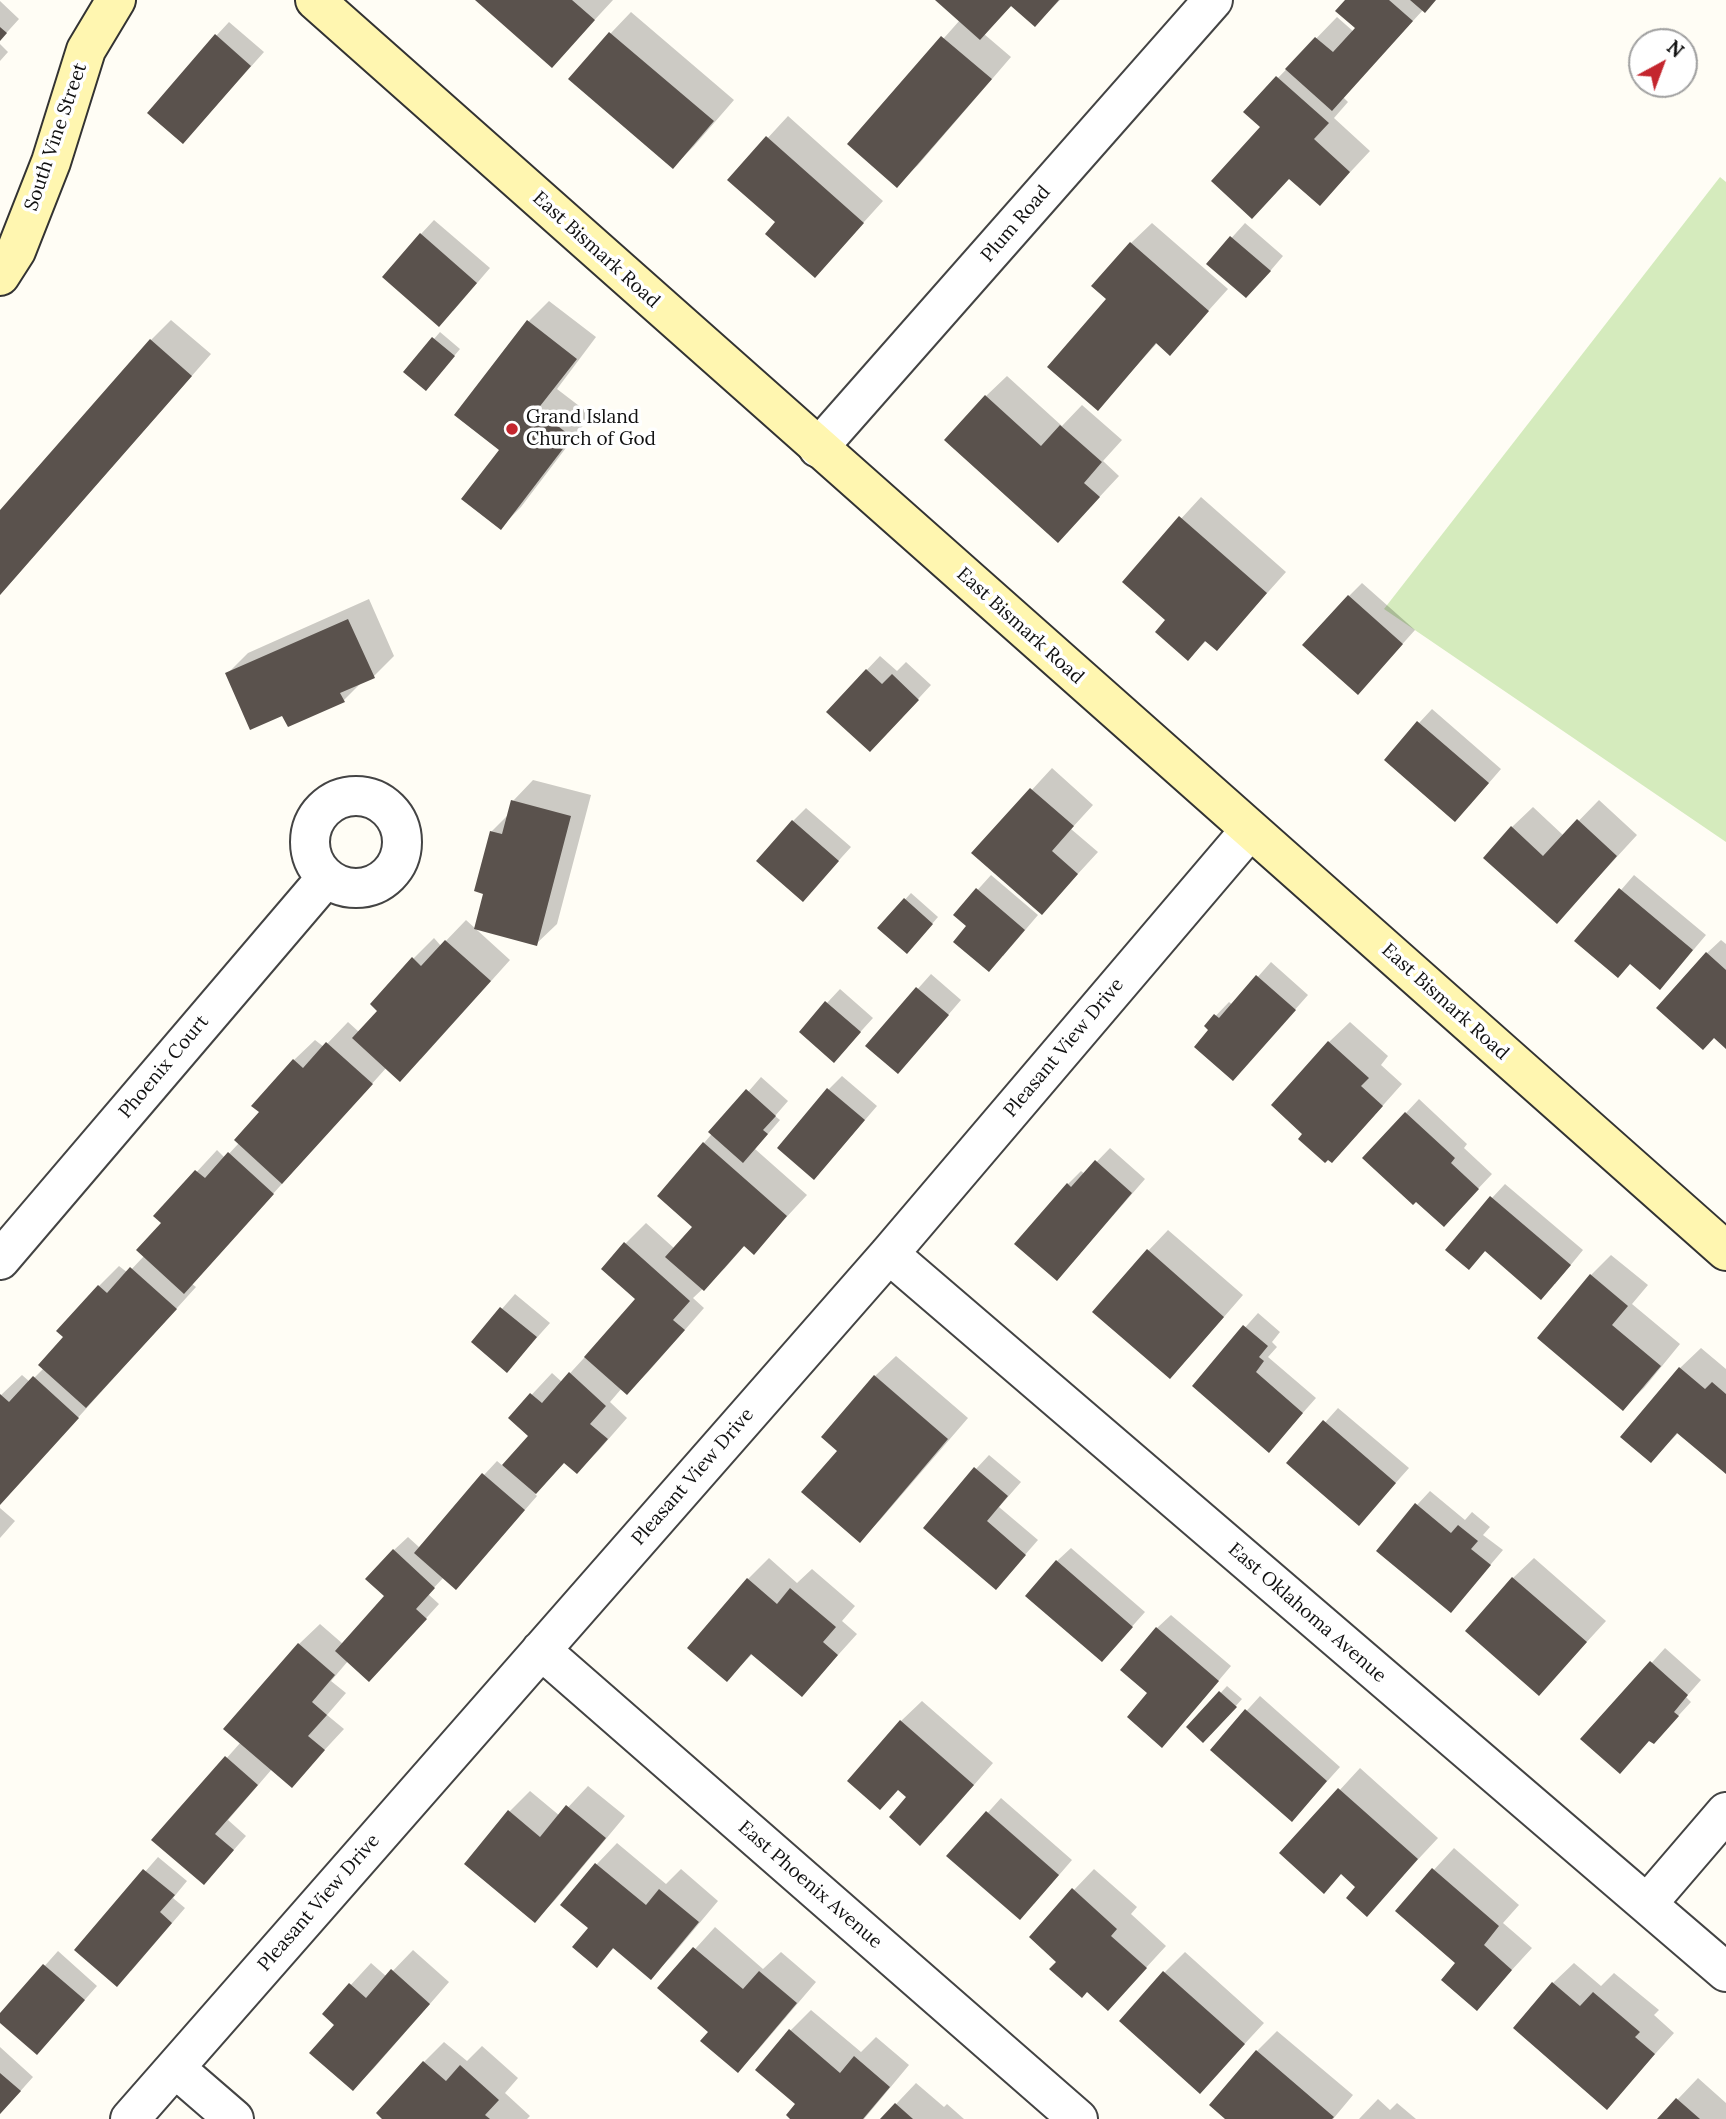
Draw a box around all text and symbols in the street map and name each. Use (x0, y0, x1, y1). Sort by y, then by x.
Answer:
north arrow (1628, 28, 1698, 98)
text: N (1662, 35, 1689, 63)
street label: South Vine Street (20, 60, 92, 214)
street label: Plum Road (977, 181, 1055, 267)
street label: East Bismark Road (528, 187, 664, 313)
place label: Grand Island Church of God (526, 407, 656, 451)
marker: Grand Island Church of God (504, 421, 520, 437)
street label: East Bismark Road (952, 563, 1088, 689)
street label: East Bismark Road (1377, 939, 1513, 1065)
street label: Pleasant View Drive (999, 974, 1129, 1122)
street label: Phoenix Court (114, 1011, 214, 1123)
street label: Pleasant View Drive (627, 1404, 759, 1550)
street label: East Oklahoma Avenue (1223, 1538, 1391, 1688)
street label: East Phoenix Avenue (733, 1816, 887, 1954)
street label: Pleasant View Drive (253, 1830, 385, 1976)

